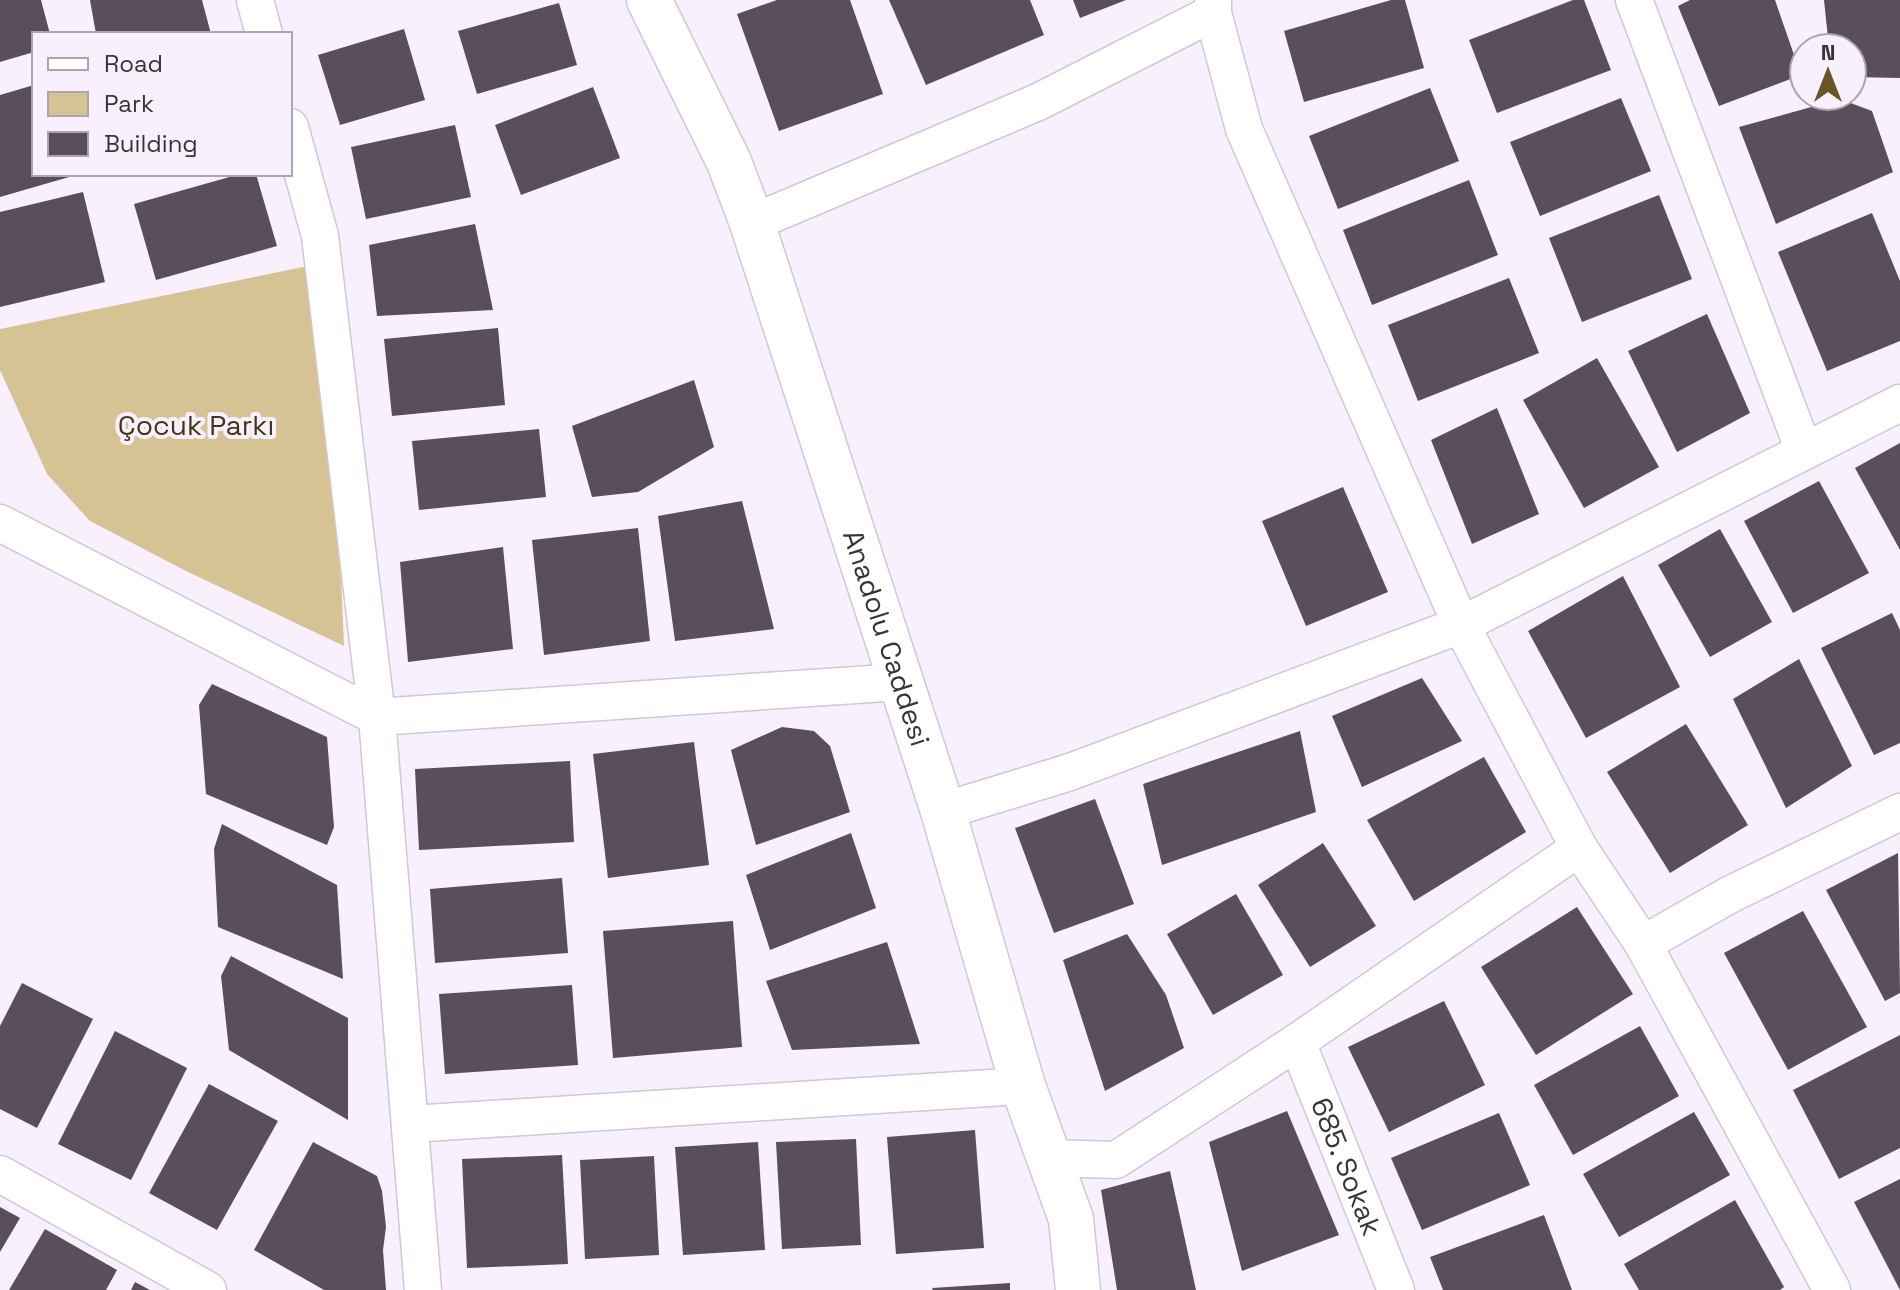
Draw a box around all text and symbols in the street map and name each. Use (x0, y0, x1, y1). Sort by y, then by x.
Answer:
legend (32, 32, 292, 176)
north arrow (1788, 32, 1868, 112)
text: N (1821, 38, 1835, 66)
text: Road (104, 48, 163, 79)
text: Park (104, 88, 154, 119)
text: Building (104, 128, 198, 159)
park label: Çocuk Parkı (118, 407, 274, 443)
street label: Anadolu Caddesi (835, 525, 939, 750)
street label: 685. Sokak (1303, 1092, 1390, 1241)

